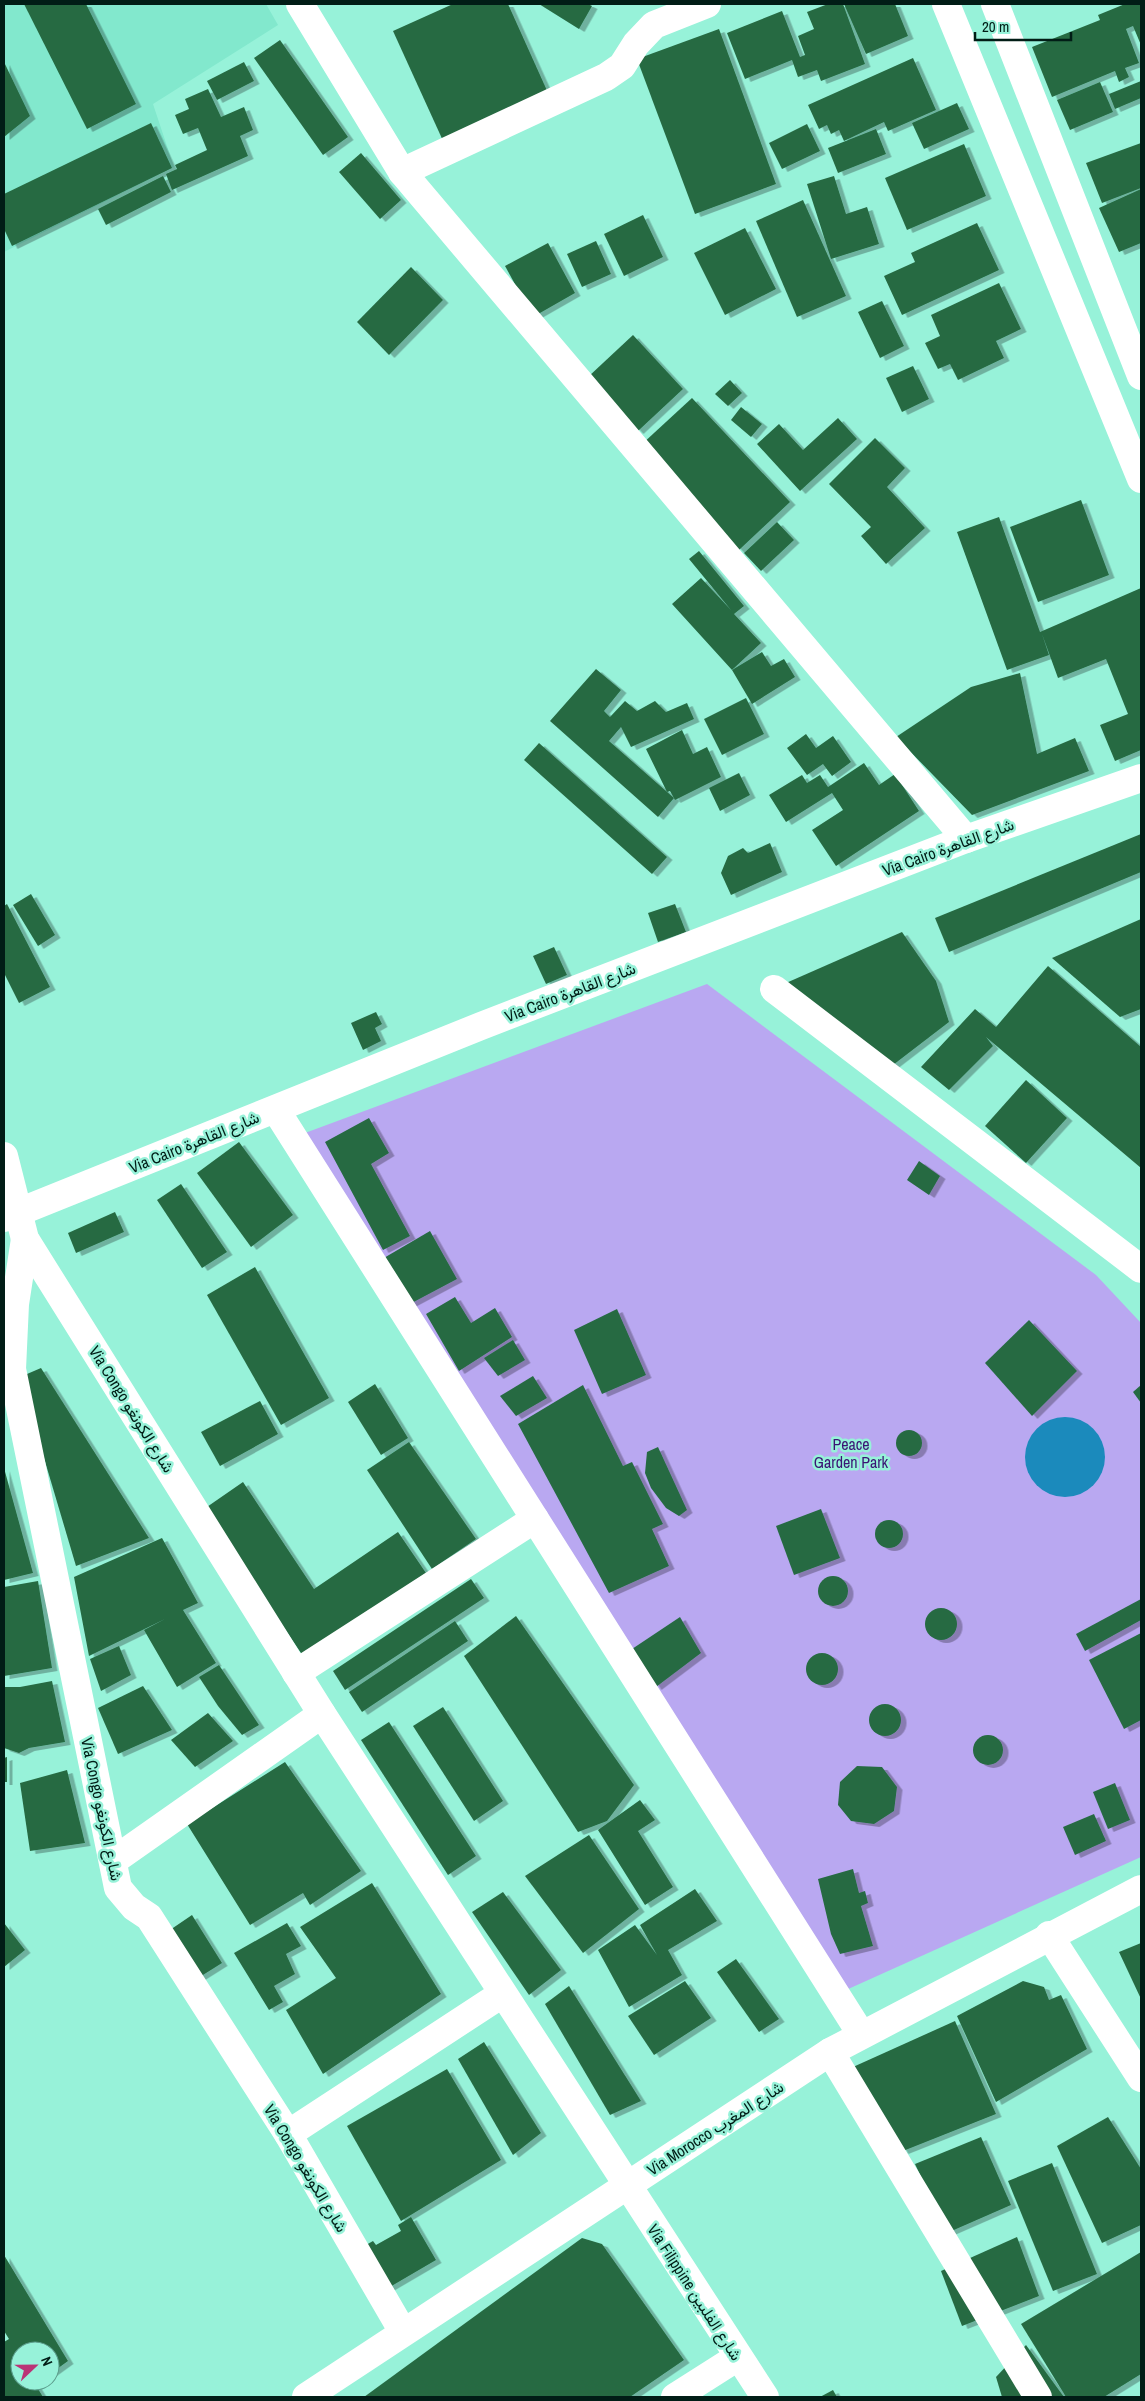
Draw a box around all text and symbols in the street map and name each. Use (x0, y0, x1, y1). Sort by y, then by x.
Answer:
scale bar (975, 10, 1071, 42)
text: 20 m (982, 16, 1009, 37)
street label: Via Cairo شارع القاهرة (879, 813, 1017, 882)
street label: Via Cairo شارع القاهرة (501, 957, 639, 1028)
street label: Via Cairo شارع القاهرة (126, 1106, 263, 1179)
street label: Via Congo شارع الكونغو (83, 1341, 180, 1477)
park label: Peace Garden Park (814, 1433, 889, 1473)
street label: Via Congo شارع الكونغو (75, 1735, 128, 1883)
street label: Via Morocco شارع المغرب (643, 2076, 788, 2181)
street label: Via Congo شارع الكونغو (258, 2100, 353, 2237)
street label: Via Filippine شارع الفلبين (642, 2220, 747, 2365)
north arrow (10, 2341, 60, 2391)
text: N (37, 2354, 57, 2368)

